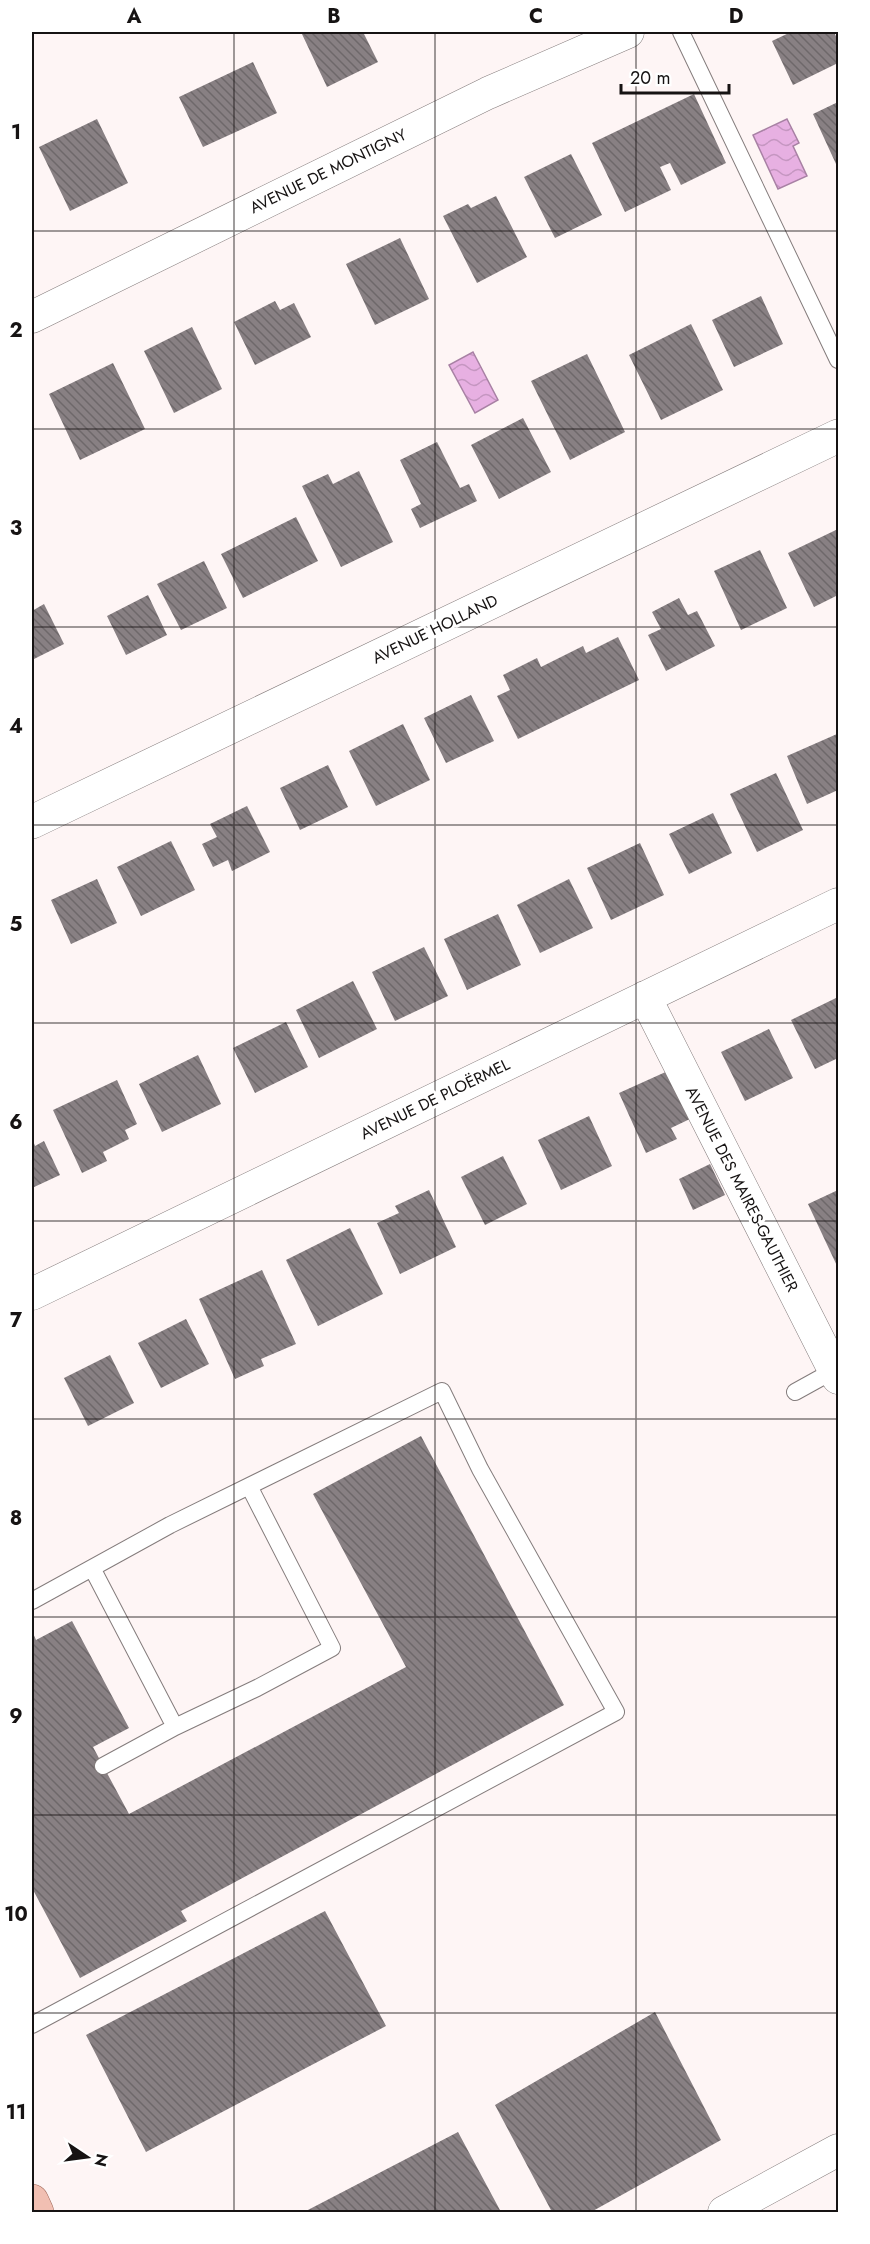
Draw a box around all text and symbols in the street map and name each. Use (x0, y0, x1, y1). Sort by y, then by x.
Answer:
text: A (126, 2, 142, 31)
text: B (327, 2, 341, 31)
text: C (529, 2, 543, 31)
text: D (729, 2, 743, 31)
scale bar (621, 57, 729, 95)
text: 20 m (630, 65, 670, 91)
text: 1 (11, 118, 21, 147)
street label: AVENUE DE MONTIGNY (246, 123, 410, 219)
text: 2 (9, 316, 23, 345)
text: 3 (10, 514, 22, 543)
street label: AVENUE HOLLAND (368, 589, 502, 669)
text: 4 (9, 712, 23, 741)
text: 5 (10, 910, 23, 939)
street label: AVENUE DE PLOËRMEL (356, 1052, 514, 1145)
street label: AVENUE DES MAIRES-GAUTHIER (680, 1082, 804, 1296)
text: 6 (9, 1108, 23, 1137)
text: 7 (10, 1306, 23, 1335)
text: 8 (10, 1504, 22, 1533)
text: 9 (9, 1702, 23, 1731)
text: 10 (4, 1900, 28, 1929)
text: 11 (6, 2098, 26, 2127)
north arrow (57, 2127, 117, 2187)
text: N (88, 2151, 114, 2169)

